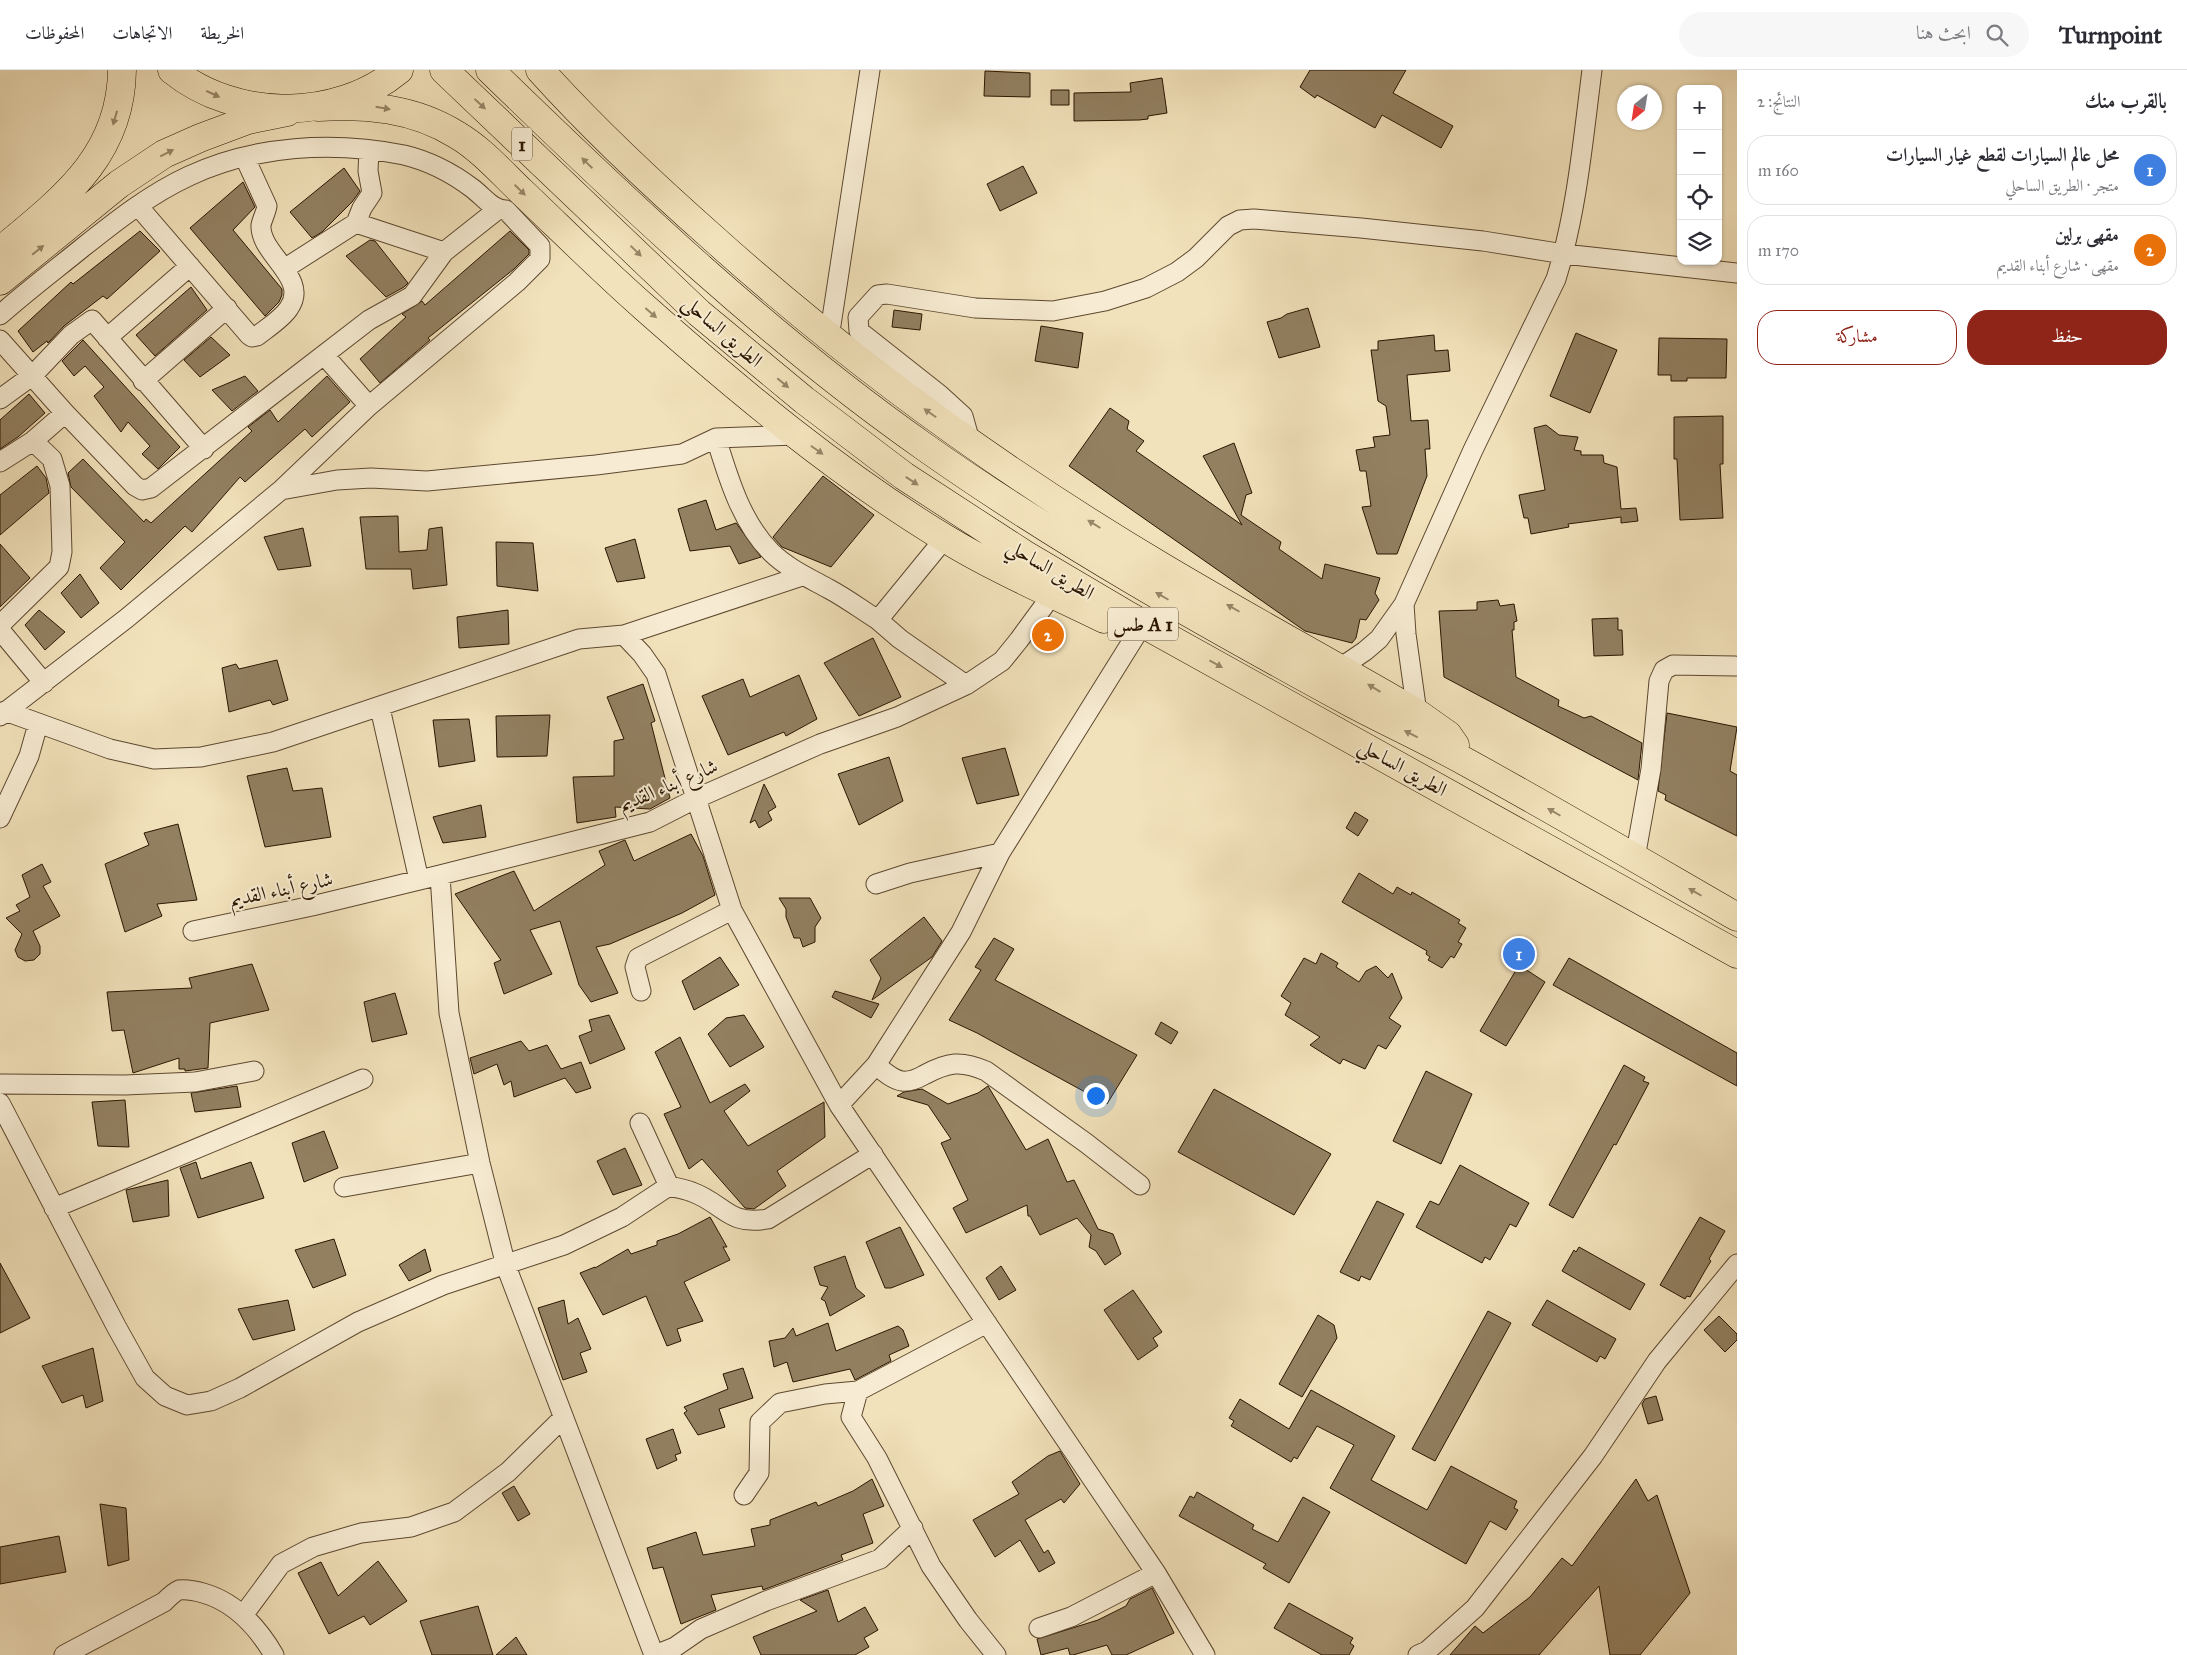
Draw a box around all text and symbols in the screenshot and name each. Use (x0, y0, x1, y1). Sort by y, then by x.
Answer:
search box (1679, 12, 2029, 57)
text: Turnpoint (2059, 20, 2162, 50)
text: ابحث هنا (1916, 21, 1971, 44)
icon: search (1983, 21, 2011, 49)
text: المحفوظات (25, 22, 84, 44)
text: الاتجاهات (112, 22, 172, 44)
text: الخريطة (200, 22, 244, 44)
north arrow (1617, 85, 1662, 130)
map controls (1677, 85, 1722, 265)
button: + (1677, 85, 1722, 130)
text: بالقرب منك (2085, 88, 2167, 114)
one-way arrow (206, 90, 221, 99)
text: النتائج: 2 (1757, 92, 1800, 111)
one-way arrow (473, 97, 485, 109)
one-way arrow (376, 105, 392, 113)
one-way arrow (110, 111, 118, 126)
road number: 1 (512, 128, 532, 160)
button: − (1677, 130, 1722, 175)
text: محل عالم السيارات لقطع غيار السيارات (1886, 143, 2119, 166)
one-way arrow (160, 149, 175, 157)
one-way arrow (582, 157, 594, 169)
text: 160 m (1758, 161, 1799, 180)
text: 1 (2147, 161, 2153, 180)
button: locate (1677, 175, 1722, 220)
text: متجر · الطريق الساحلي (2005, 176, 2119, 195)
one-way arrow (514, 184, 526, 196)
button: layers (1677, 220, 1722, 265)
text: مقهى برلين (2055, 223, 2119, 246)
text: 170 m (1758, 241, 1799, 260)
text: 2 (2146, 241, 2154, 260)
one-way arrow (31, 245, 44, 256)
one-way arrow (629, 245, 641, 257)
text: مقهى · شارع أبناء القديم (1997, 256, 2119, 275)
street label: الطريق الساحلي (673, 290, 768, 378)
one-way arrow (644, 308, 657, 319)
button: مشاركة (1757, 310, 1957, 365)
button: حفظ (1967, 310, 2167, 365)
one-way arrow (776, 377, 789, 388)
one-way arrow (923, 408, 937, 418)
one-way arrow (810, 445, 823, 455)
one-way arrow (905, 476, 919, 486)
one-way arrow (1087, 519, 1100, 529)
street label: الطريق الساحلي (999, 534, 1099, 611)
one-way arrow (1154, 592, 1169, 600)
one-way arrow (1226, 603, 1240, 612)
road number: طس A 1 (1108, 608, 1178, 640)
pin: 2 (1032, 616, 1064, 654)
one-way arrow (1209, 660, 1223, 668)
one-way arrow (1368, 683, 1381, 692)
one-way arrow (1404, 730, 1418, 738)
street label: الطريق الساحلي (1351, 733, 1451, 808)
street label: شارع أبناء القديم (614, 752, 723, 822)
one-way arrow (1546, 808, 1561, 816)
street label: شارع أبناء القديم (227, 864, 336, 918)
one-way arrow (1688, 888, 1701, 897)
pin: 1 (1503, 935, 1535, 973)
your location (1083, 1083, 1109, 1109)

